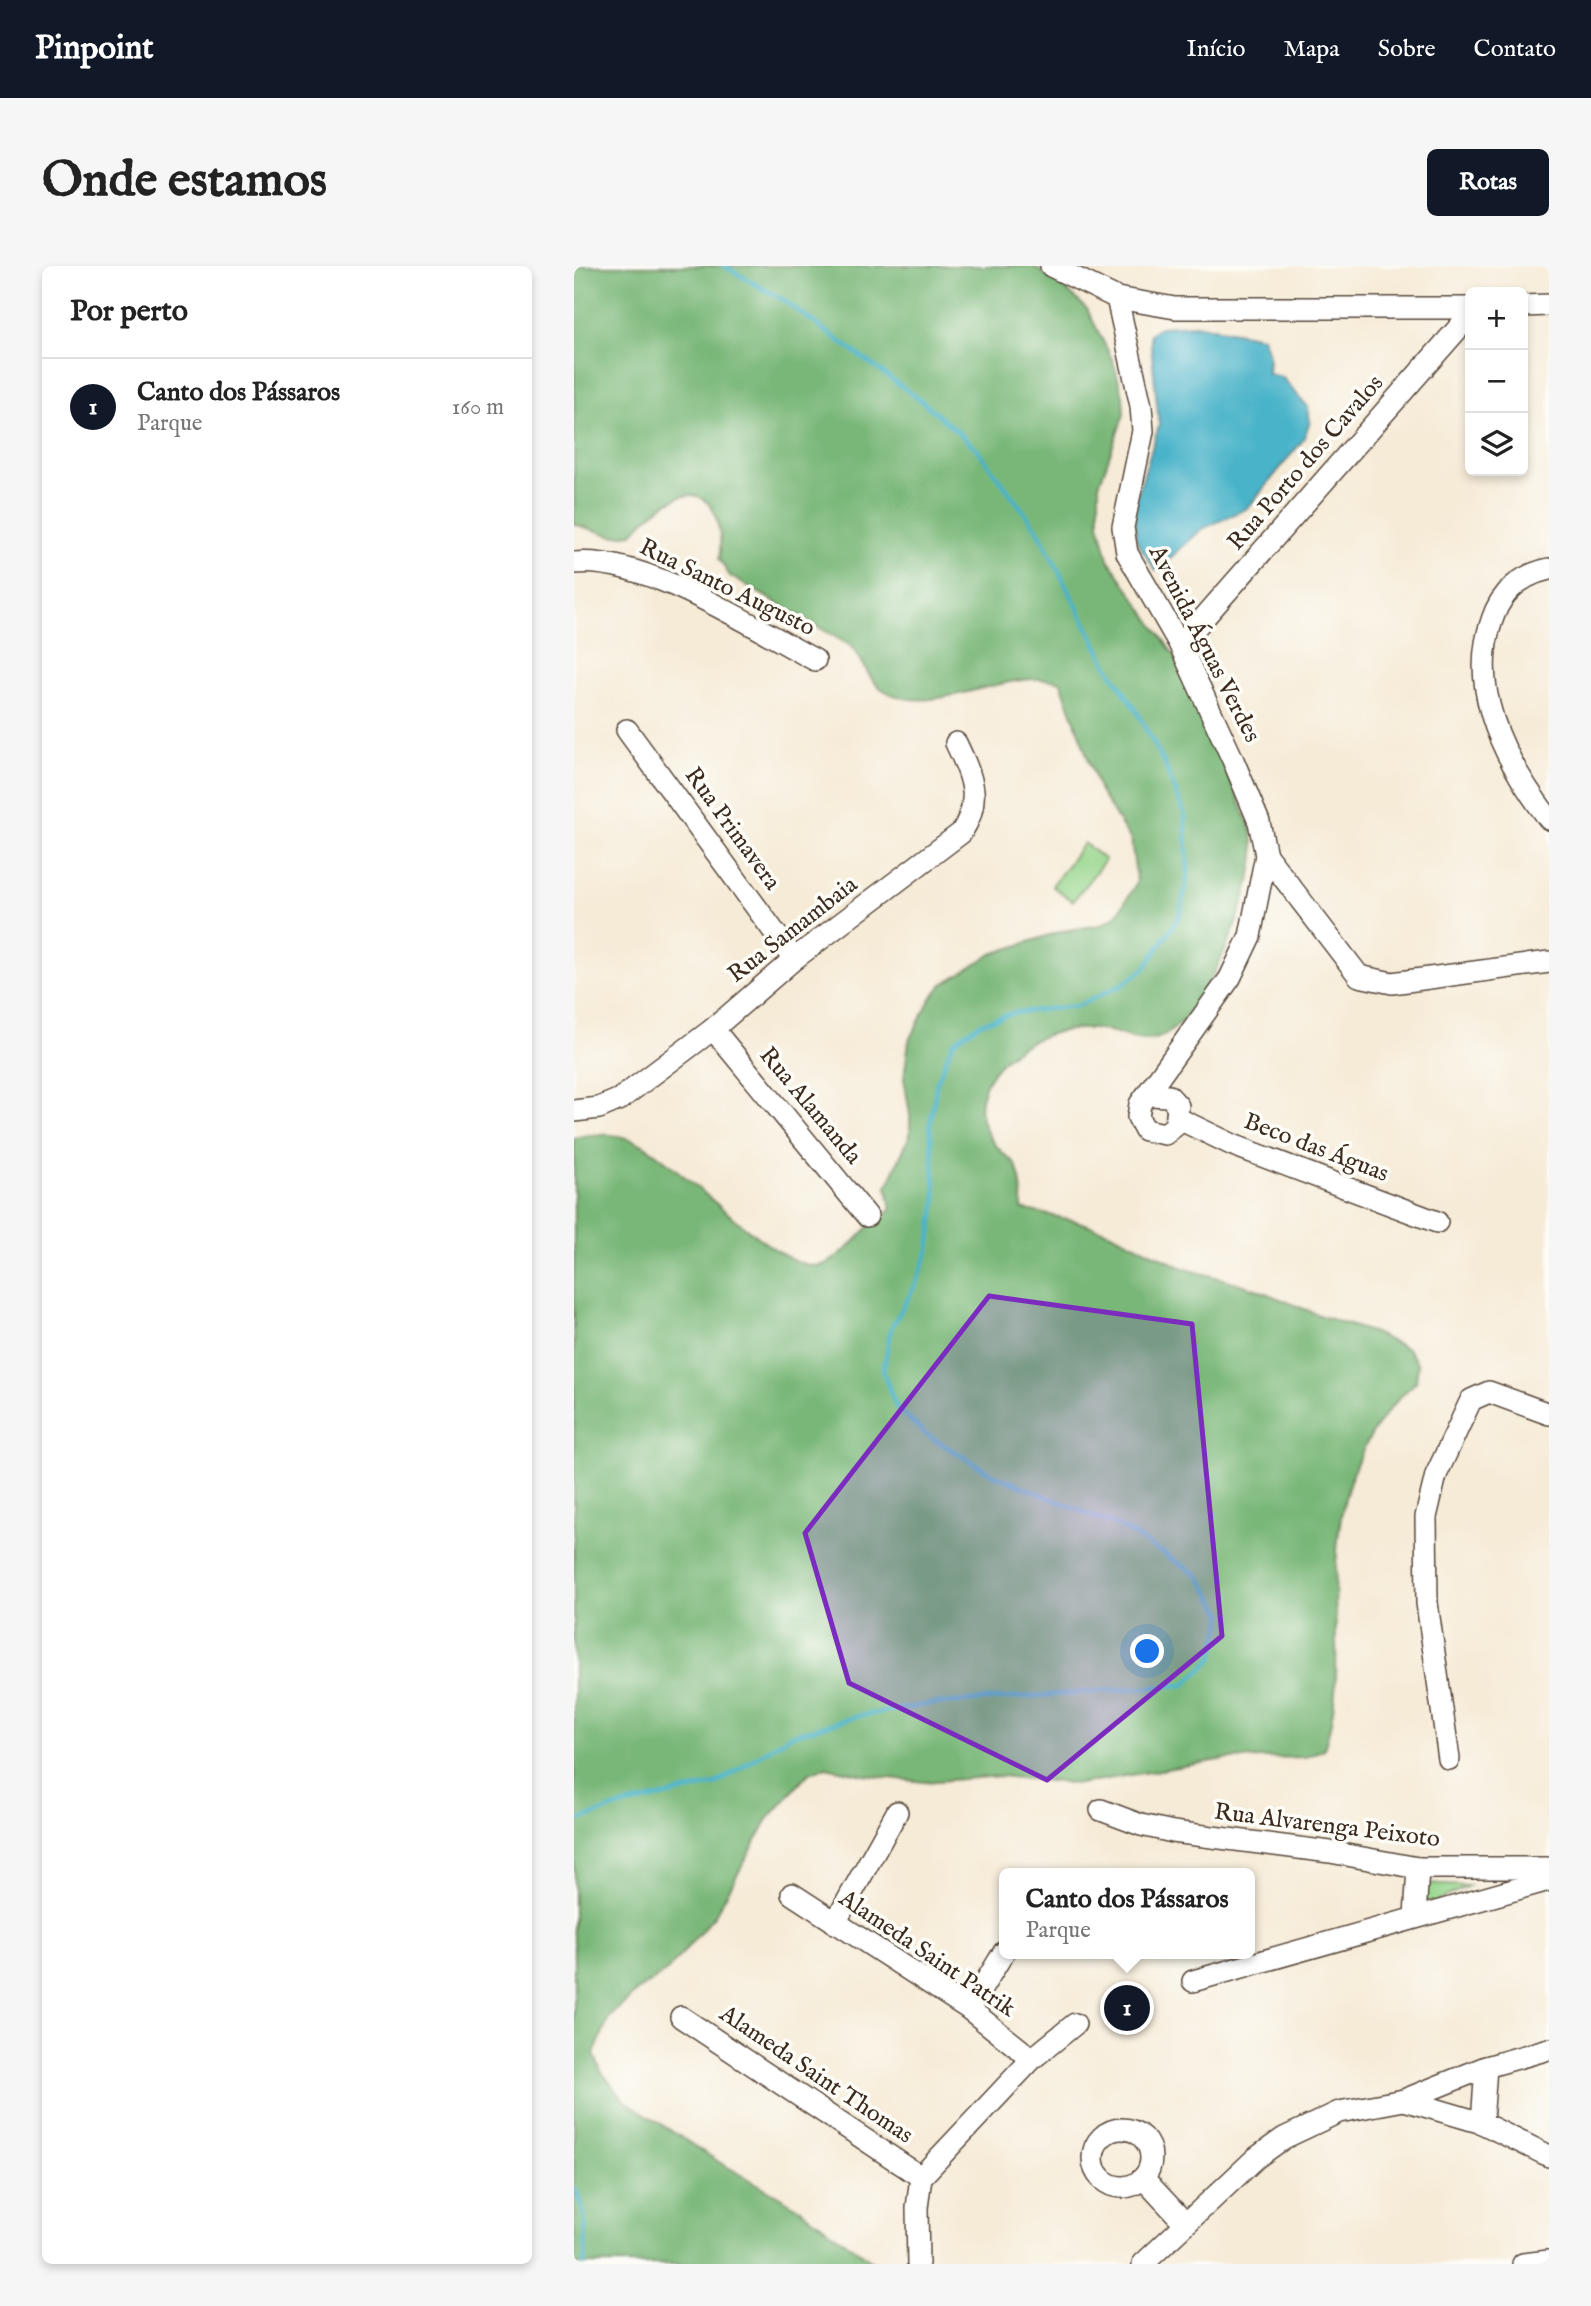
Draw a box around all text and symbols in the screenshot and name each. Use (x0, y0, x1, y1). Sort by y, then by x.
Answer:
text: Pinpoint (35, 28, 154, 70)
text: Início (1186, 34, 1245, 65)
text: Mapa (1283, 34, 1340, 65)
text: Sobre (1378, 34, 1436, 65)
text: Contato (1474, 34, 1556, 65)
button: Rotas (1427, 149, 1549, 216)
text: Onde estamos (42, 151, 327, 213)
map controls (1465, 287, 1528, 476)
button: + (1465, 287, 1528, 350)
text: Por perto (70, 293, 188, 331)
button: − (1465, 350, 1528, 413)
street label: Rua Porto dos Cavalos (1221, 369, 1391, 557)
text: Canto dos Pássaros (137, 376, 340, 409)
text: 1 (89, 393, 97, 422)
text: 160 m (452, 393, 504, 422)
text: Parque (137, 409, 202, 438)
button: layers (1465, 413, 1528, 476)
street label: Rua Santo Augusto (634, 532, 820, 644)
street label: Avenida Águas Verdes (1140, 539, 1267, 748)
street label: Rua Primavera (677, 761, 787, 897)
street label: Rua Samambaia (722, 869, 865, 990)
street label: Rua Alamanda (752, 1041, 869, 1172)
street label: Beco das Águas (1239, 1106, 1393, 1190)
your location (1130, 1634, 1164, 1668)
street label: Rua Alvarenga Peixoto (1212, 1797, 1442, 1855)
popup (999, 1868, 1255, 1959)
street label: Alameda Saint Patrik (832, 1883, 1021, 2025)
text: Canto dos Pássaros (1025, 1883, 1229, 1916)
text: Parque (1025, 1916, 1091, 1945)
pin: 1 (1104, 1982, 1150, 2034)
street label: Alameda Saint Thomas (712, 1998, 919, 2151)

